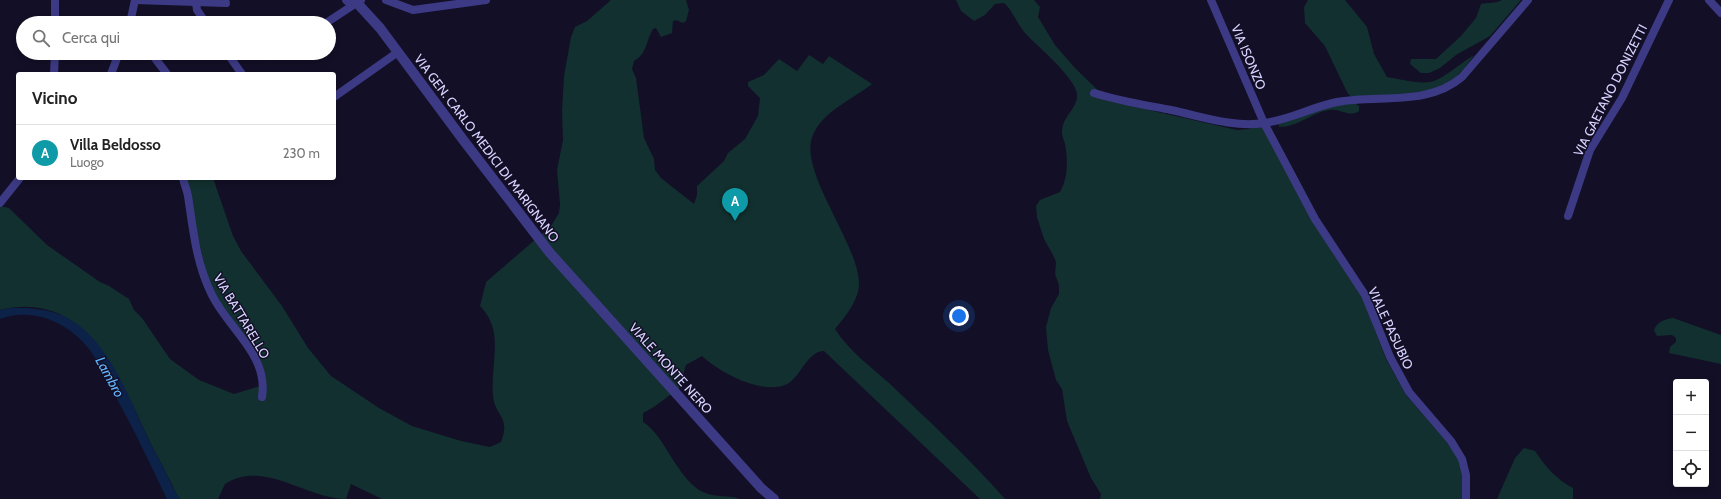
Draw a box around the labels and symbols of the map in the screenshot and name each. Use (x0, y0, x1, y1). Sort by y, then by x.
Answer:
street label: VIA GAETANO DONIZETTI (1570, 21, 1650, 159)
street label: VIA ISONZO (1228, 22, 1270, 92)
street label: VIA GEN. CARLO MEDICI DI MARIGNANO (411, 51, 563, 245)
pin: A (722, 188, 748, 221)
street label: VIA BATTARELLO (210, 271, 274, 361)
street label: VIALE PASUBIO (1365, 284, 1417, 372)
your location (949, 306, 969, 326)
street label: VIALE MONTE NERO (626, 319, 716, 417)
water label: Lambro (91, 353, 129, 401)

